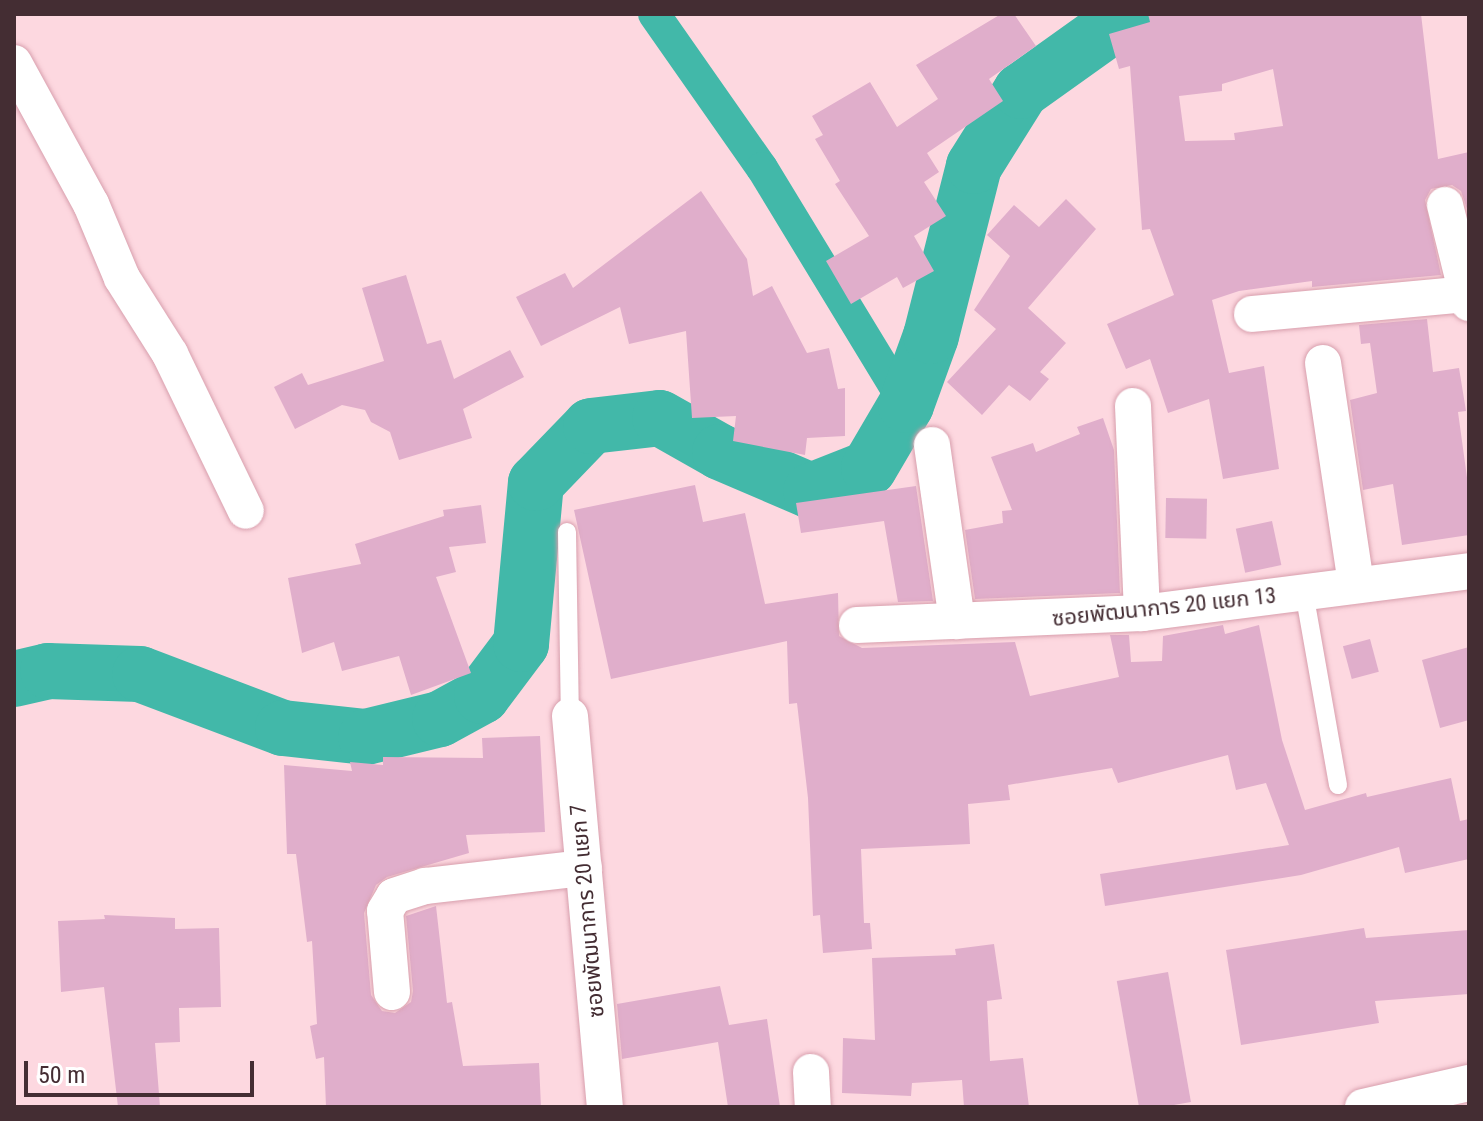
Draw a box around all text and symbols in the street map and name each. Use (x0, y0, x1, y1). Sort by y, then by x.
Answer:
street label: ซอยพัฒนาการ 20 แยก 13 (1051, 582, 1277, 632)
street label: ซอยพัฒนาการ 20 แยก 7 (565, 803, 609, 1019)
scale bar (28, 1045, 258, 1095)
text: 50 m (38, 1061, 85, 1089)

